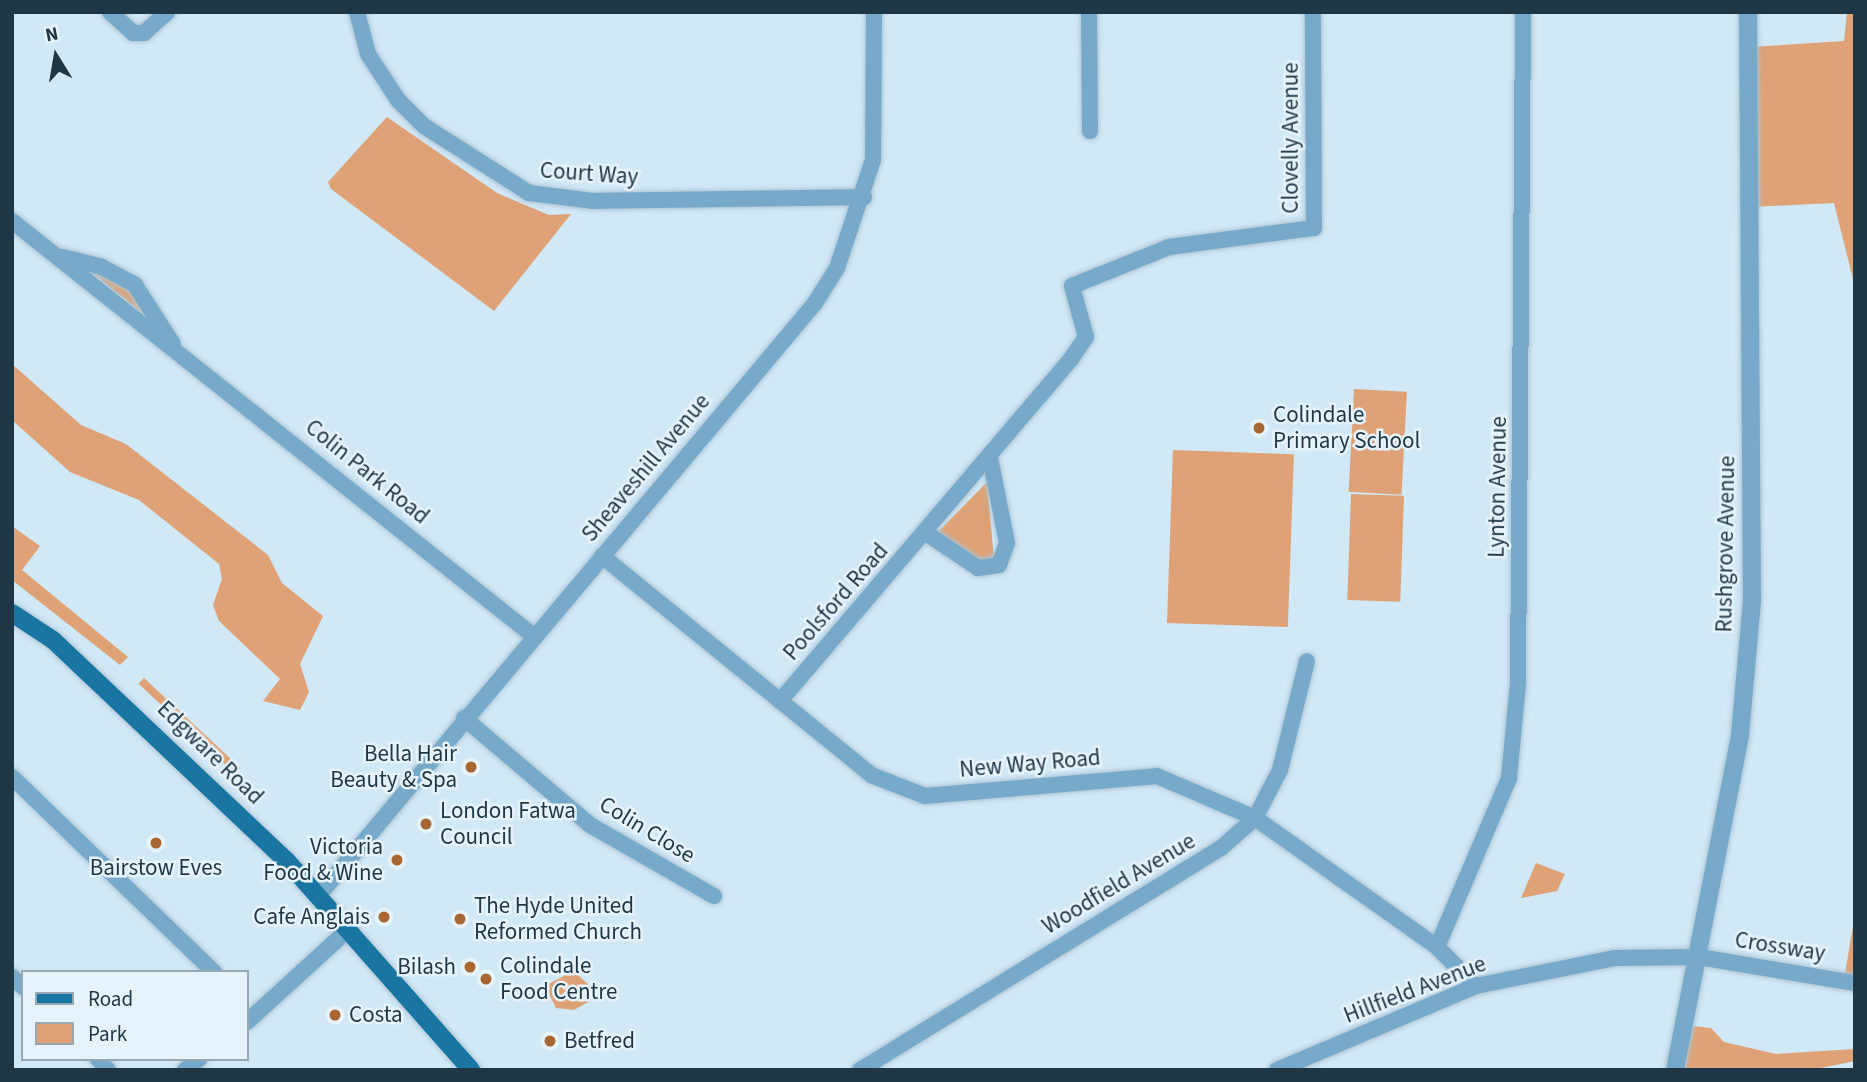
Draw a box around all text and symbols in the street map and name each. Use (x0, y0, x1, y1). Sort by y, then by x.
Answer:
text: N (43, 20, 61, 49)
north arrow (21, 21, 91, 91)
street label: Clovelly Avenue (1277, 62, 1305, 214)
street label: Court Way (539, 157, 639, 191)
street label: Sheaveshill Avenue (576, 388, 716, 548)
place label: Colindale Primary School (1273, 401, 1420, 455)
street label: Colin Park Road (300, 414, 434, 530)
street label: Lynton Avenue (1483, 416, 1513, 558)
marker: Colindale Primary School (1251, 420, 1267, 436)
street label: Rushgrove Avenue (1711, 455, 1741, 633)
street label: Poolsford Road (778, 538, 894, 666)
street label: Edgware Road (151, 695, 269, 811)
place label: Bella Hair Beauty & Spa (330, 740, 457, 794)
street label: New Way Road (958, 744, 1102, 784)
marker: Bella Hair Beauty & Spa (463, 759, 479, 775)
street label: Colin Close (594, 791, 700, 869)
place label: London Fatwa Council (440, 797, 576, 851)
marker: London Fatwa Council (418, 816, 434, 832)
street label: Woodfield Avenue (1037, 827, 1201, 941)
place label: Victoria Food & Wine (263, 833, 383, 887)
marker: Bairstow Eves (148, 835, 164, 851)
marker: Victoria Food & Wine (389, 852, 405, 868)
place label: Bairstow Eves (90, 854, 222, 882)
place label: The Hyde United Reformed Church (474, 892, 642, 946)
place label: Cafe Anglais (253, 903, 370, 931)
marker: Cafe Anglais (376, 909, 392, 925)
marker: The Hyde United Reformed Church (452, 911, 468, 927)
street label: Crossway (1733, 926, 1827, 968)
street label: Hillfield Avenue (1340, 950, 1490, 1030)
place label: Colindale Food Centre (500, 952, 617, 1006)
place label: Bilash (397, 953, 456, 981)
marker: Bilash (462, 959, 478, 975)
legend (21, 970, 248, 1061)
marker: Colindale Food Centre (478, 971, 494, 987)
text: Road (88, 984, 133, 1014)
place label: Costa (349, 1001, 403, 1029)
marker: Costa (327, 1007, 343, 1023)
text: Park (88, 1019, 127, 1049)
place label: Betfred (564, 1027, 635, 1055)
marker: Betfred (542, 1033, 558, 1049)

